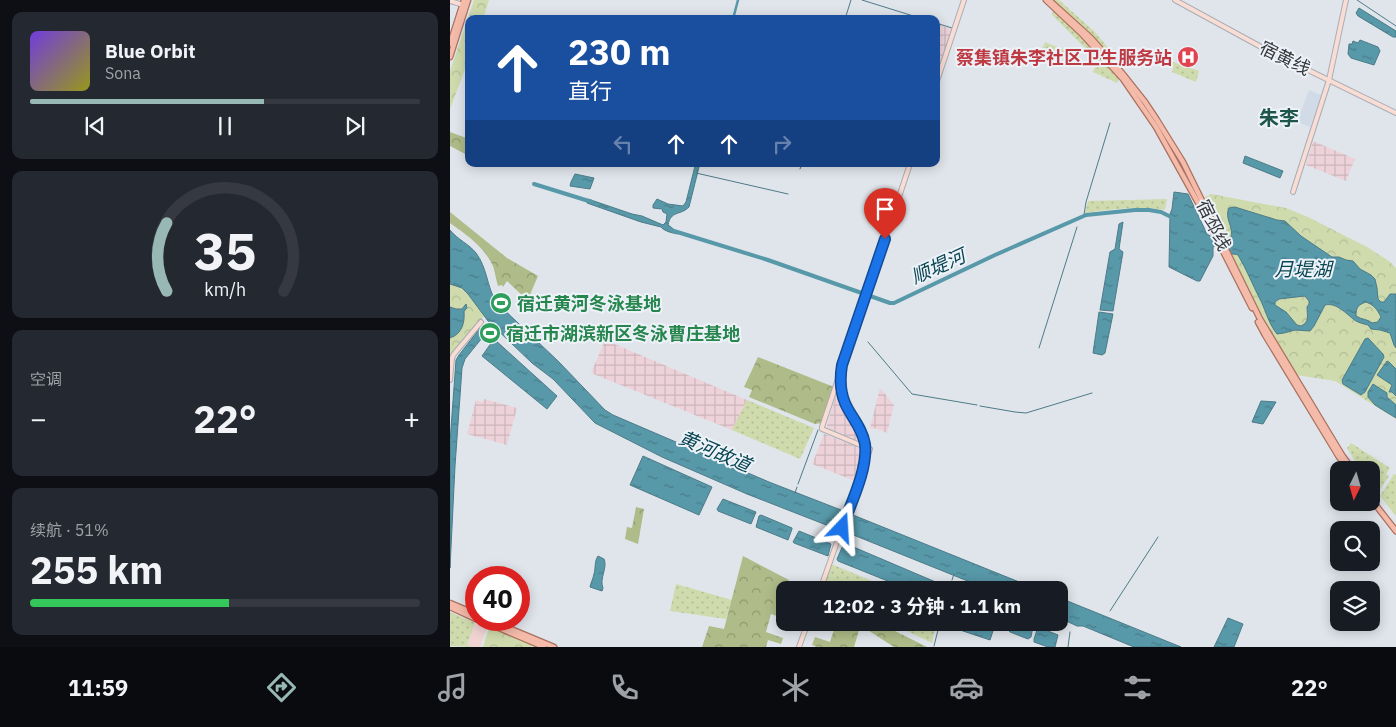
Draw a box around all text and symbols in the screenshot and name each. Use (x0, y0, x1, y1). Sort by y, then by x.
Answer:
text: 230 m (568, 29, 671, 75)
icon: ahead (485, 35, 550, 100)
street label: 宿黄线 (1256, 36, 1314, 80)
text: Blue Orbit (105, 39, 195, 63)
hospital icon: 蔡集镇朱李社区卫生服务站 (1176, 45, 1200, 69)
place label: 蔡集镇朱李社区卫生服务站 (956, 46, 1172, 69)
text: Sona (105, 63, 141, 83)
text: 直行 (568, 76, 612, 105)
district label: 朱李 (1259, 104, 1299, 131)
icon: previous (81, 112, 109, 140)
icon: pause (211, 112, 239, 140)
icon: next (341, 112, 369, 140)
icon: left (609, 130, 637, 158)
icon: ahead (662, 130, 690, 158)
icon: ahead (715, 130, 743, 158)
icon: right (768, 130, 796, 158)
pin (864, 188, 906, 239)
icon: arrive (871, 195, 899, 223)
street label: 宿邳线 (1192, 196, 1236, 254)
text: 35 (194, 217, 256, 284)
water label: 顺堤河 (907, 242, 973, 289)
water label: 月堤湖 (1274, 257, 1334, 281)
text: km/h (204, 278, 246, 301)
sports icon: 宿迁黄河冬泳基地 (489, 291, 513, 315)
place label: 宿迁黄河冬泳基地 (517, 292, 661, 315)
sports icon: 宿迁市湖滨新区冬泳曹庄基地 (478, 321, 502, 345)
place label: 宿迁市湖滨新区冬泳曹庄基地 (506, 322, 740, 345)
text: 空调 (30, 369, 62, 389)
text: 22° (193, 394, 257, 443)
text: − (30, 400, 47, 437)
text: + (403, 400, 420, 437)
water label: 黄河故道 (675, 425, 757, 478)
north arrow (1330, 461, 1380, 511)
map controls (1330, 461, 1380, 631)
position arrow (815, 501, 867, 553)
text: 续航 · 51% (30, 520, 109, 540)
button: search (1330, 521, 1380, 571)
text: 255 km (30, 545, 163, 594)
speed limit sign: 40 (465, 566, 530, 631)
button: layers (1330, 581, 1380, 631)
text: 12:02 · 3 分钟 · 1.1 km (823, 594, 1021, 618)
icon: directions (264, 670, 299, 705)
icon: music (435, 670, 470, 705)
icon: phone (607, 670, 642, 705)
icon: climate (778, 670, 813, 705)
icon: car (949, 670, 984, 705)
icon: filters (1120, 670, 1155, 705)
text: 11:59 (68, 673, 128, 702)
text: 22° (1291, 673, 1328, 702)

